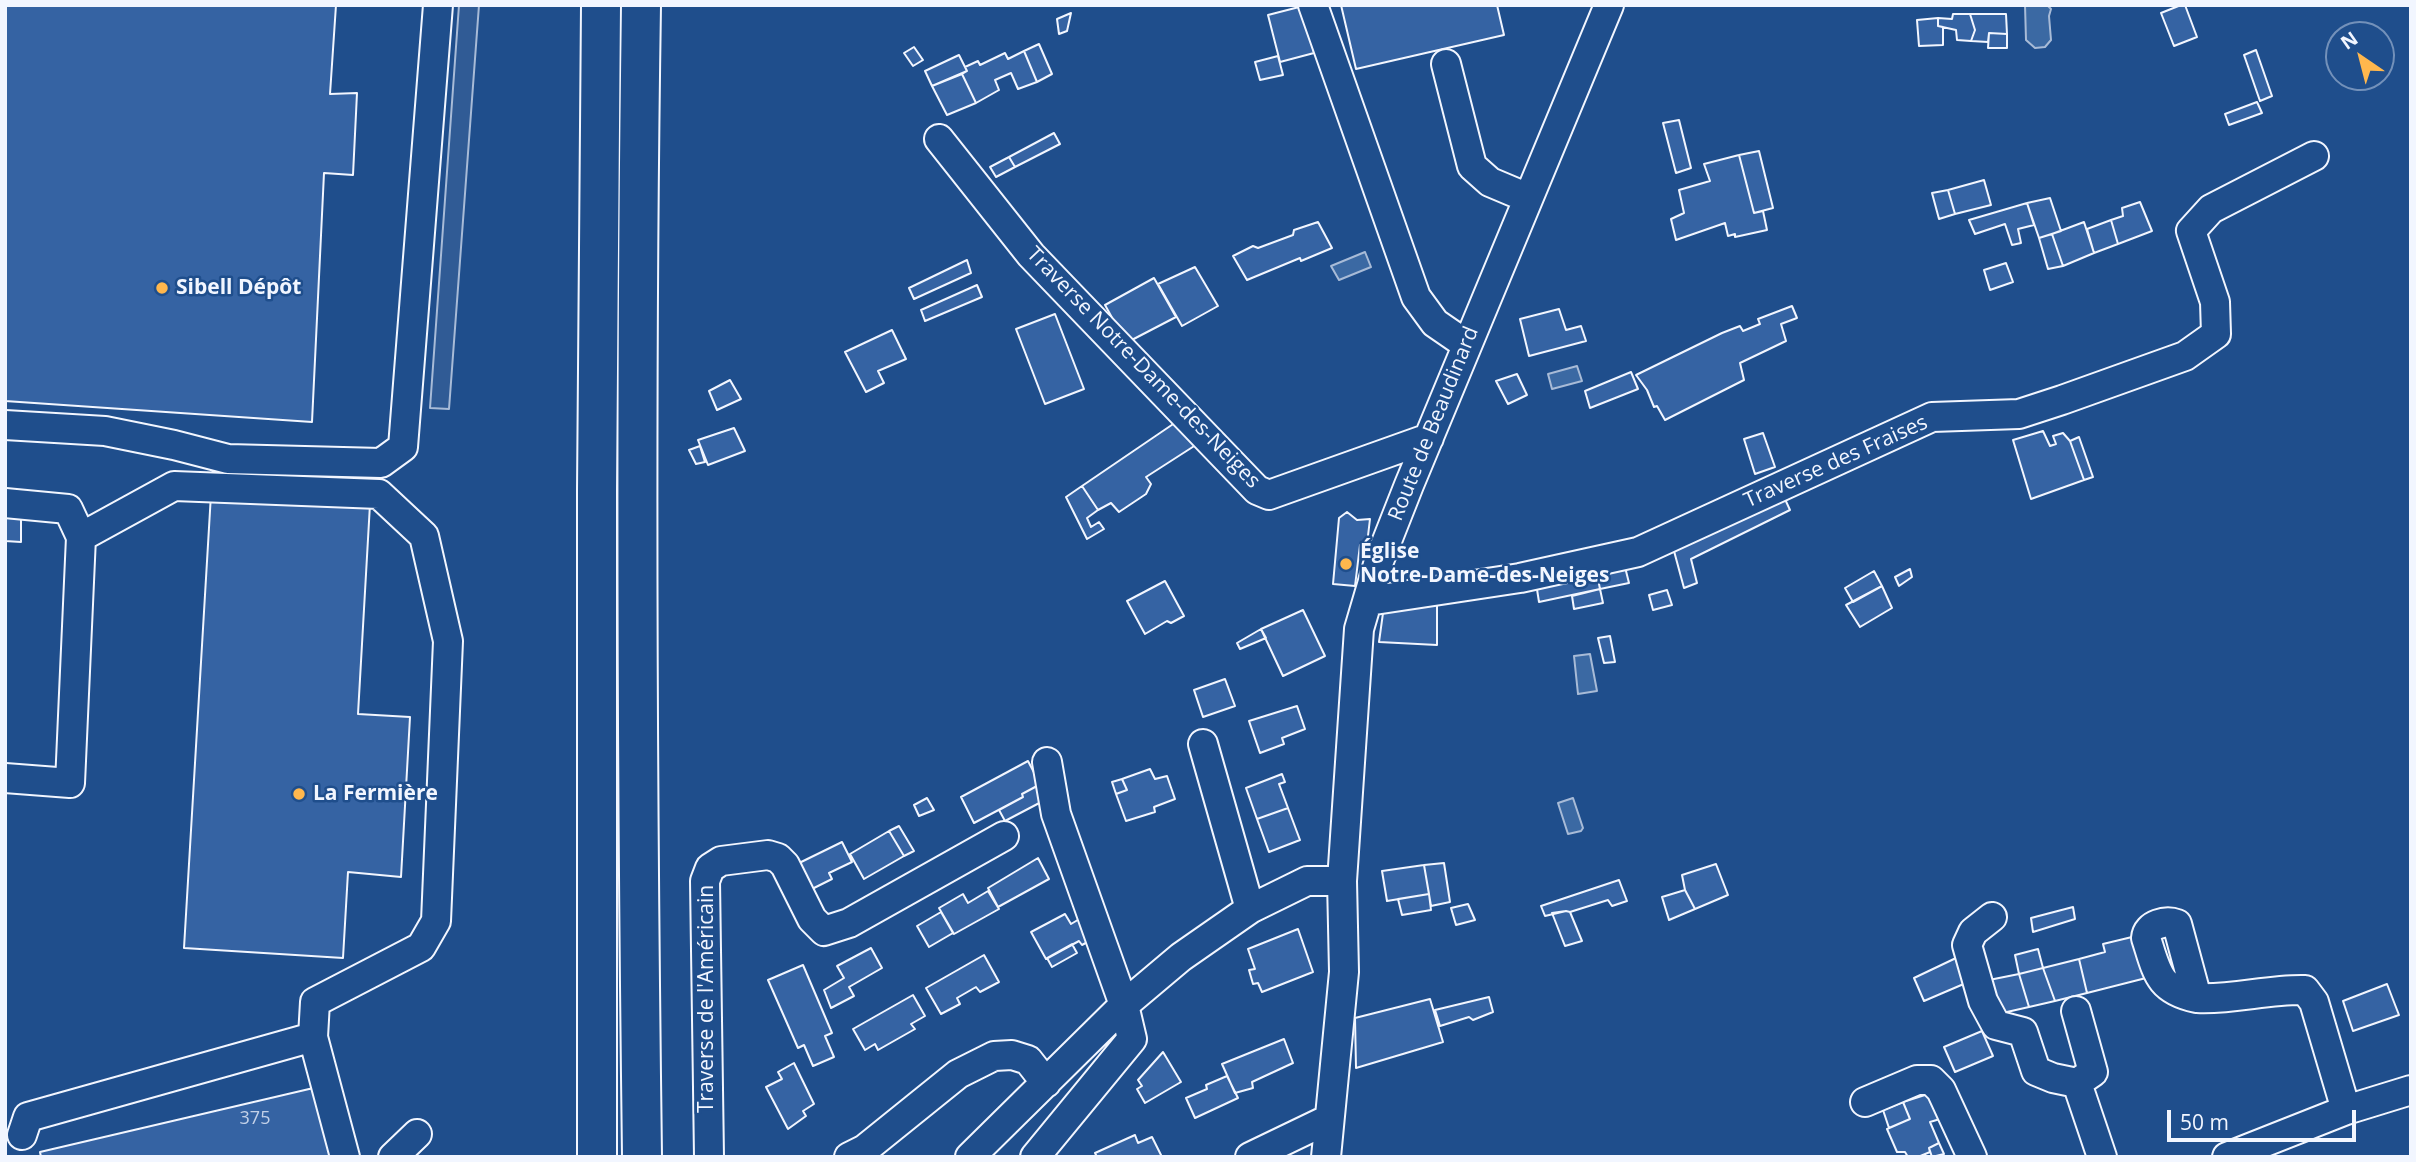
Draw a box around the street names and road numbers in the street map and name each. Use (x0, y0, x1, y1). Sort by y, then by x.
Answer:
street label: Traverse Notre-Dame-des-Neiges (1021, 242, 1265, 494)
street label: Route de Beaudinard (1383, 323, 1485, 525)
street label: Traverse des Fraises (1740, 410, 1932, 514)
street label: Traverse de l'Américain (694, 885, 720, 1113)

